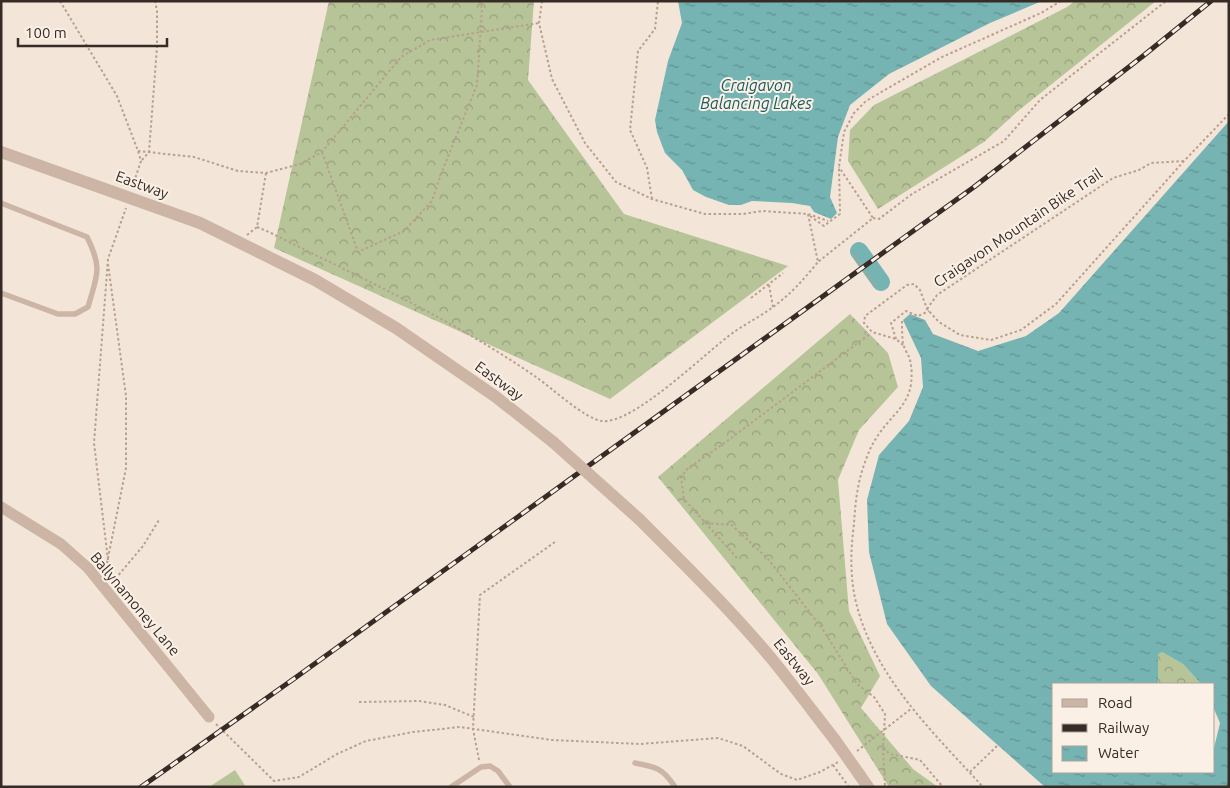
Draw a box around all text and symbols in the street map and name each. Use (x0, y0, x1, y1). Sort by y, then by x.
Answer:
scale bar (18, 15, 166, 47)
text: 100 m (25, 24, 67, 41)
water label: Craigavon Balancing Lakes (700, 76, 812, 112)
street label: Craigavon Mountain Bike Trail (930, 165, 1105, 290)
street label: Eastway (113, 167, 171, 202)
street label: Eastway (472, 358, 527, 404)
street label: Ballynamoney Lane (87, 548, 184, 659)
street label: Eastway (770, 635, 818, 688)
legend (1052, 683, 1215, 773)
text: Road (1098, 694, 1133, 711)
text: Railway (1098, 719, 1149, 736)
text: Water (1098, 744, 1139, 761)

